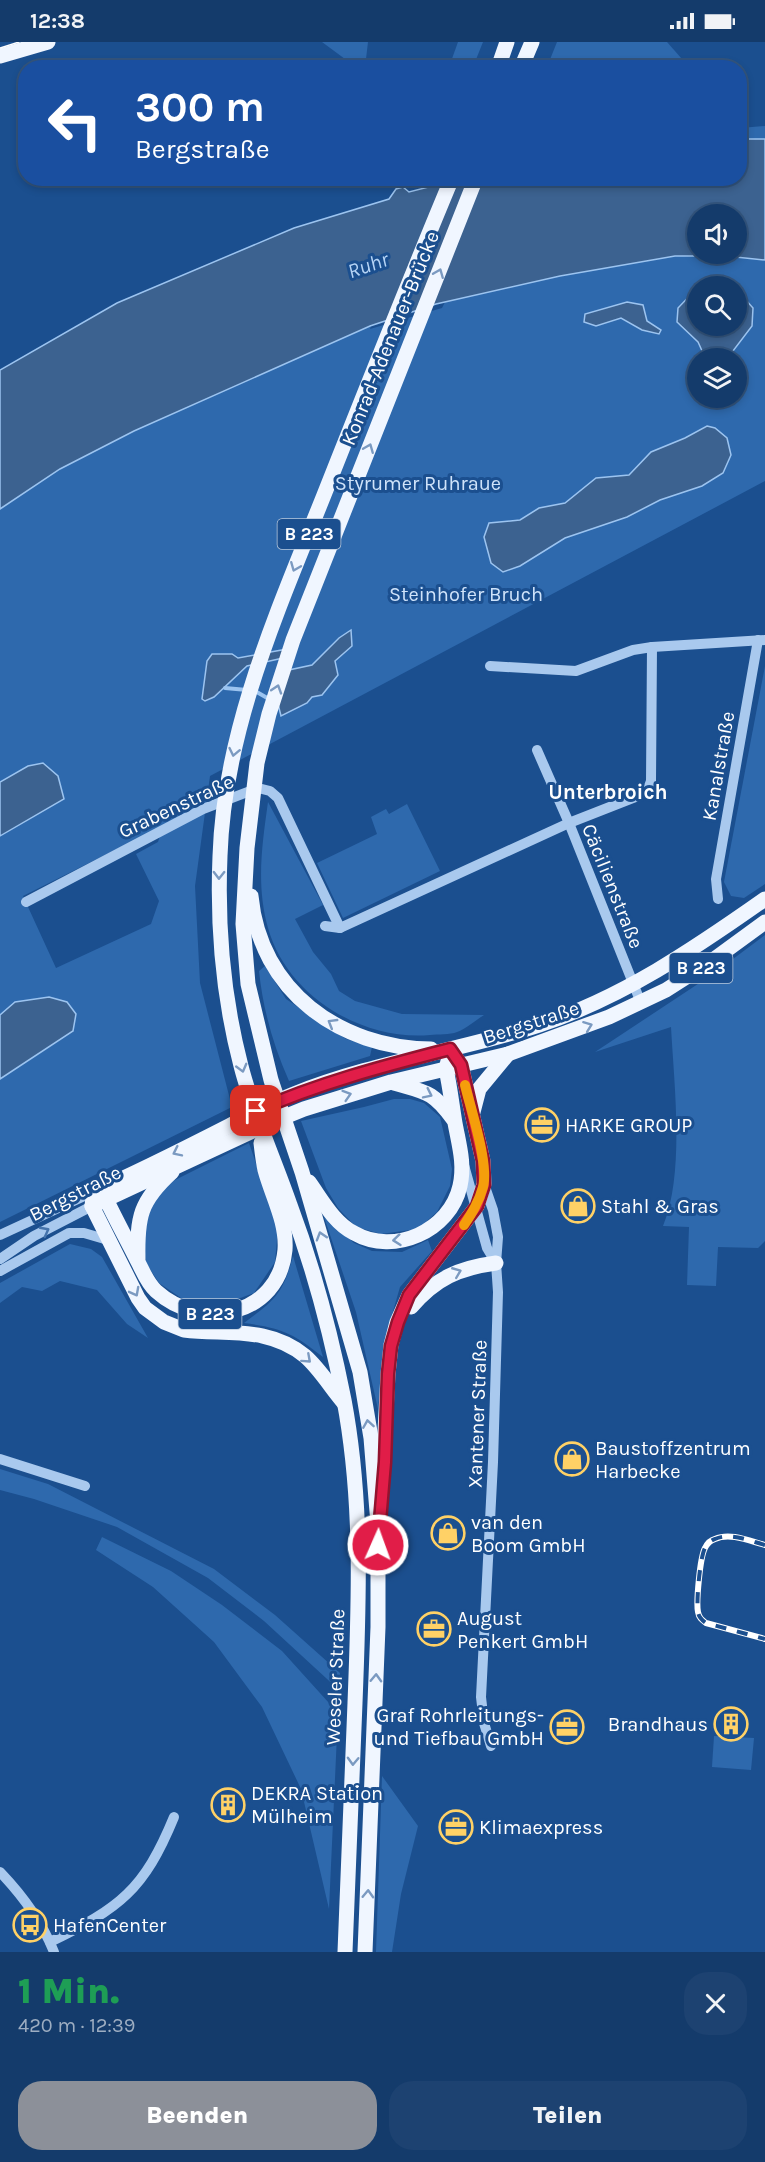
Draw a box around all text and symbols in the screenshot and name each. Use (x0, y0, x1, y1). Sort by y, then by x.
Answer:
text: 12:38 (30, 8, 85, 34)
text: 300 m (135, 82, 265, 132)
icon: left (36, 84, 114, 162)
text: Bergstraße (135, 133, 270, 165)
map controls (687, 204, 747, 408)
button: sound (687, 204, 747, 264)
street label: Konrad-Adenauer-Brücke (337, 228, 444, 449)
water label: Ruhr (344, 247, 392, 283)
one-way arrow (432, 268, 444, 279)
button: search (687, 276, 747, 336)
button: layers (687, 348, 747, 408)
one-way arrow (362, 443, 374, 454)
park label: Styrumer Ruhraue (335, 472, 501, 495)
road number: B 223 (278, 519, 340, 549)
one-way arrow (290, 561, 303, 572)
park label: Steinhofer Bruch (389, 583, 543, 606)
one-way arrow (270, 684, 283, 695)
street label: Kanalstraße (698, 710, 739, 823)
one-way arrow (228, 747, 241, 757)
street label: Grabenstraße (115, 770, 237, 843)
district label: Unterbroich (548, 780, 668, 804)
street label: Cäcilienstraße (577, 821, 648, 952)
one-way arrow (213, 870, 226, 879)
road number: B 223 (670, 953, 732, 983)
street label: Bergstraße (480, 996, 582, 1049)
one-way arrow (328, 1019, 338, 1031)
one-way arrow (582, 1020, 592, 1033)
one-way arrow (235, 1062, 247, 1072)
pin (230, 1085, 281, 1136)
one-way arrow (422, 1087, 433, 1099)
one-way arrow (341, 1090, 352, 1103)
icon: arrive (239, 1094, 272, 1127)
office icon: HARKE GROUP (524, 1107, 560, 1143)
place label: HARKE GROUP (565, 1114, 692, 1137)
one-way arrow (173, 1144, 184, 1156)
street label: Bergstraße (26, 1161, 125, 1226)
shop icon: Stahl & Gras (560, 1188, 596, 1224)
place label: Stahl & Gras (601, 1195, 719, 1218)
one-way arrow (39, 1227, 49, 1238)
one-way arrow (316, 1231, 328, 1242)
one-way arrow (393, 1233, 402, 1246)
one-way arrow (451, 1267, 462, 1279)
one-way arrow (128, 1285, 139, 1296)
road number: B 223 (178, 1299, 242, 1329)
street label: Xantener Straße (463, 1339, 492, 1489)
one-way arrow (300, 1352, 311, 1363)
one-way arrow (363, 1420, 375, 1429)
place label: Baustoffzentrum Harbecke (595, 1437, 751, 1483)
shop icon: Baustoffzentrum Harbecke (554, 1441, 590, 1477)
place label: van den Boom GmbH (471, 1511, 586, 1557)
position arrow (346, 1513, 410, 1577)
shop icon: van den Boom GmbH (430, 1515, 466, 1551)
place label: August Penkert GmbH (457, 1607, 588, 1653)
street label: Weseler Straße (322, 1608, 349, 1746)
office icon: August Penkert GmbH (416, 1611, 452, 1647)
one-way arrow (370, 1673, 382, 1682)
place label: Graf Rohrleitungs- und Tiefbau GmbH (374, 1704, 544, 1750)
building icon: Brandhaus (713, 1706, 749, 1742)
office icon: Graf Rohrleitungs- und Tiefbau GmbH (549, 1709, 585, 1745)
place label: Brandhaus (608, 1713, 708, 1736)
one-way arrow (346, 1757, 359, 1766)
place label: DEKRA Station Mülheim (251, 1782, 383, 1828)
building icon: DEKRA Station Mülheim (210, 1787, 246, 1823)
office icon: Klimaexpress (438, 1809, 474, 1845)
place label: Klimaexpress (479, 1816, 603, 1839)
one-way arrow (361, 1889, 374, 1898)
bus stop icon: HafenCenter (12, 1907, 48, 1943)
place label: HafenCenter (53, 1914, 167, 1937)
text: 1 Min. (18, 1970, 119, 2012)
button: close (684, 1972, 747, 2035)
text: 420 m · 12:39 (18, 2014, 135, 2037)
button: Beenden (18, 2081, 377, 2150)
button: Teilen (389, 2081, 747, 2150)

